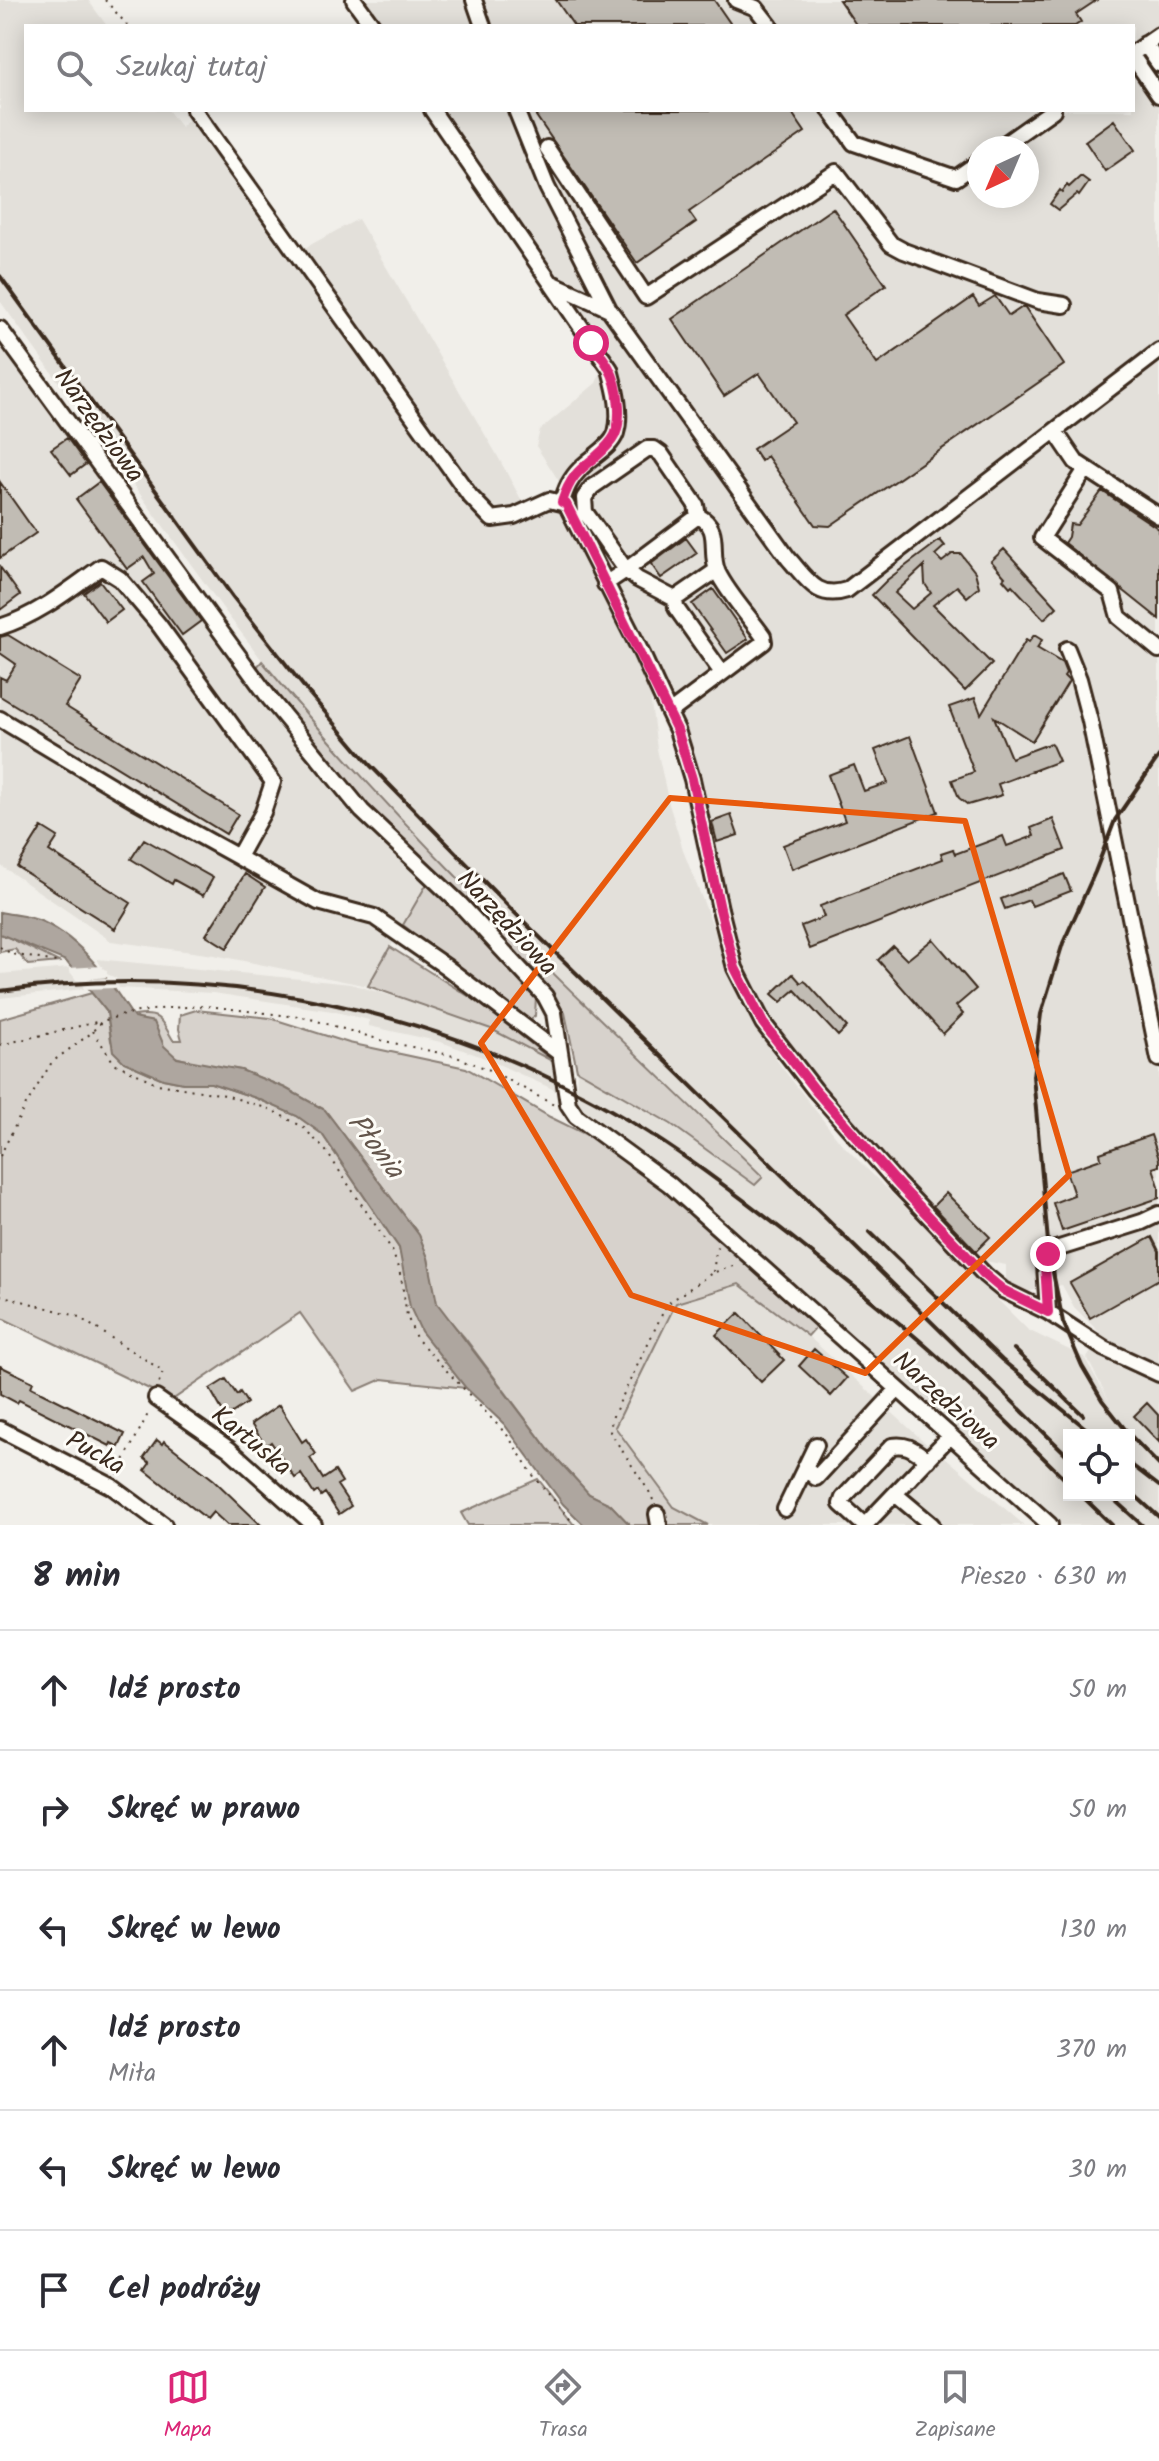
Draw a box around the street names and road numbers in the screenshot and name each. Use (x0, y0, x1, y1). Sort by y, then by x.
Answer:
street label: Narzędziowa (42, 360, 155, 492)
street label: Narzędziowa (446, 860, 567, 986)
street label: Narzędziowa (882, 1341, 1009, 1462)
street label: Kartuska (201, 1396, 301, 1488)
street label: Pucka (57, 1420, 133, 1487)

